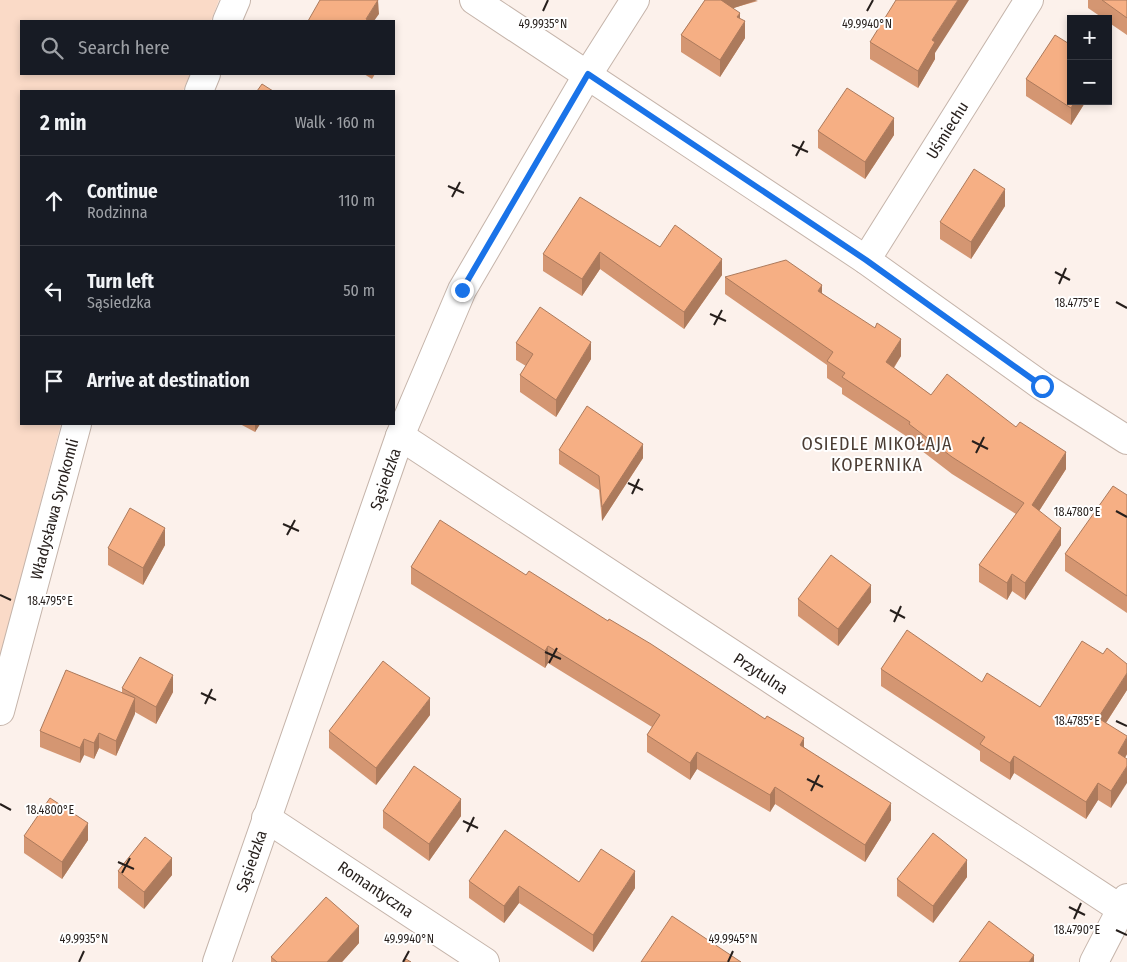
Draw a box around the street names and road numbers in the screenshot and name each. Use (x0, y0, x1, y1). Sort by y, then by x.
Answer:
street label: Uśmiechu (922, 98, 972, 162)
street label: Władysława Syrokomli (26, 436, 82, 582)
street label: Sąsiedzka (366, 445, 406, 513)
street label: Przytulna (730, 649, 792, 698)
street label: Sąsiedzka (232, 827, 272, 895)
street label: Romantyczna (334, 857, 417, 922)

